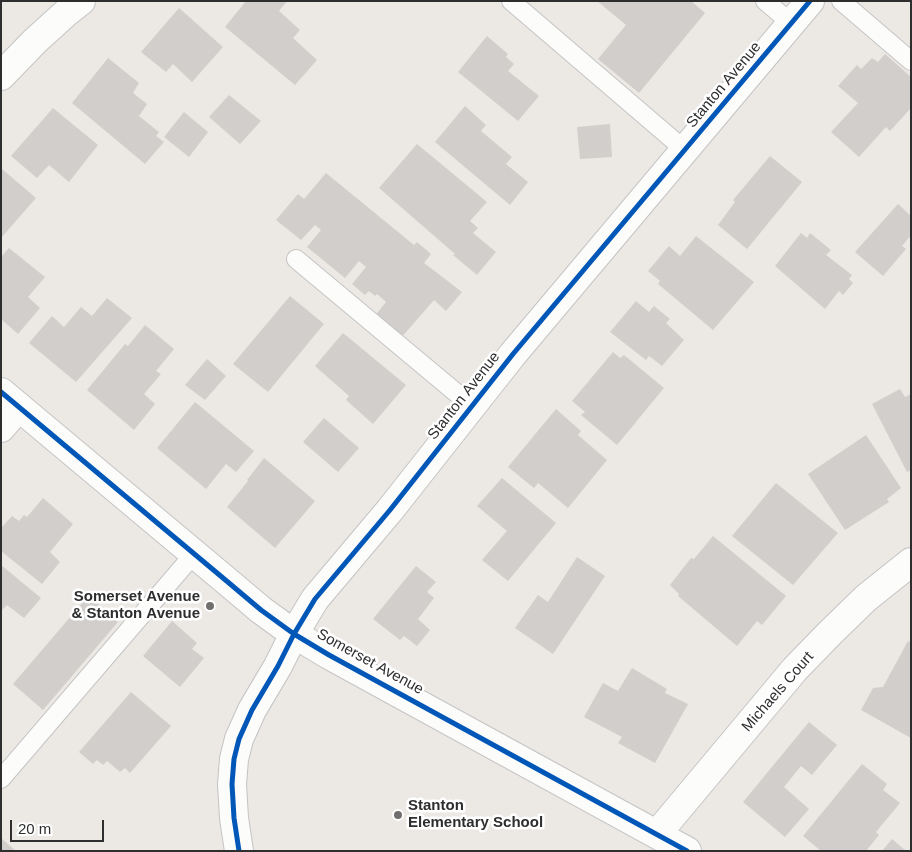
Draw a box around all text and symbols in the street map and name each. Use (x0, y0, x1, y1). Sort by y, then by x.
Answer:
street label: Stanton Avenue (683, 38, 765, 132)
street label: Stanton Avenue (424, 349, 504, 443)
place label: Somerset Avenue & Stanton Avenue (71, 588, 200, 623)
marker: Somerset Avenue & Stanton Avenue (204, 600, 216, 612)
street label: Somerset Avenue (314, 625, 426, 699)
street label: Michaels Court (738, 648, 818, 736)
place label: Stanton Elementary School (408, 797, 543, 832)
marker: Stanton Elementary School (392, 809, 404, 821)
scale bar (12, 810, 106, 842)
text: 20 m (18, 820, 51, 837)

